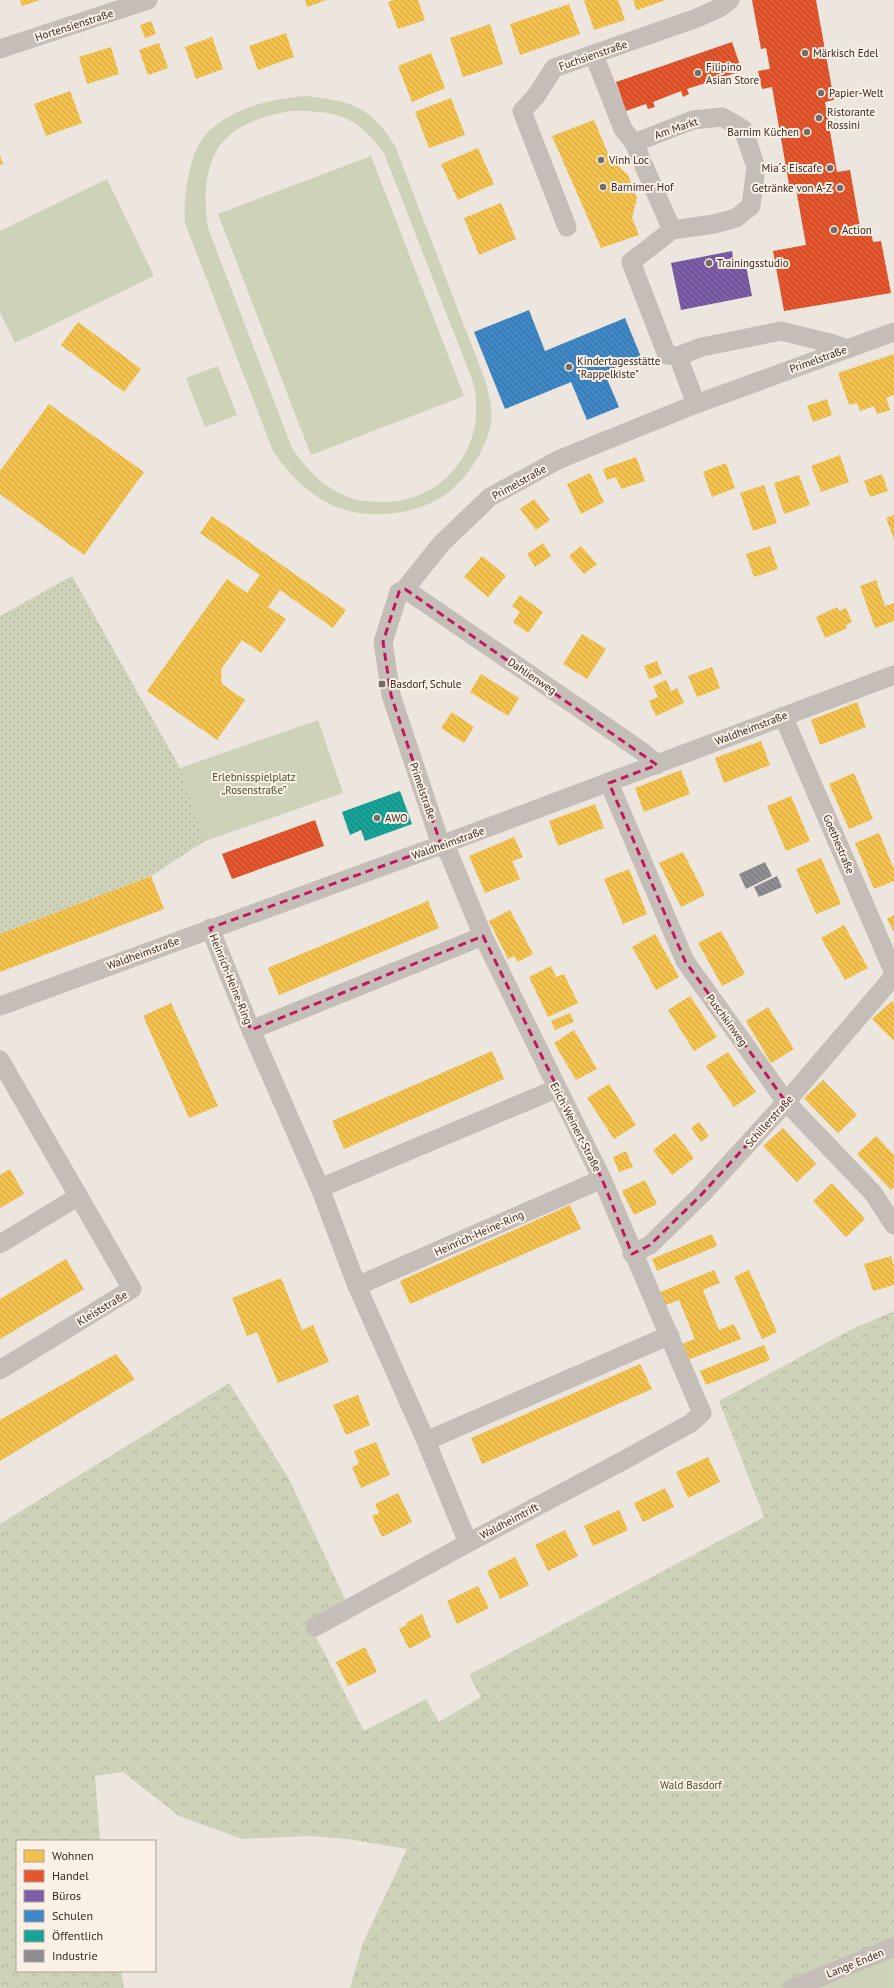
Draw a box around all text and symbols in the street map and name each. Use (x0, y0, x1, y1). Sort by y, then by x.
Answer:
street label: Hortensienstraße (33, 6, 115, 44)
street label: Fuchsienstraße (557, 37, 629, 73)
place label: Märkisch Edel (813, 46, 879, 60)
marker: Märkisch Edel (800, 48, 810, 58)
place label: Filipino Asian Store (706, 60, 760, 87)
marker: Filipino Asian Store (693, 68, 703, 78)
place label: Papier-Welt (829, 86, 884, 100)
marker: Papier-Welt (816, 88, 826, 98)
place label: Ristorante Rossini (827, 105, 875, 132)
marker: Ristorante Rossini (814, 113, 824, 123)
street label: Am Markt (652, 114, 700, 142)
place label: Barnim Küchen (727, 125, 799, 139)
marker: Barnim Küchen (802, 127, 812, 137)
place label: Vinh Loc (608, 153, 649, 167)
marker: Vinh Loc (596, 155, 606, 165)
place label: Mia´s Eiscafe (762, 161, 822, 175)
marker: Mia´s Eiscafe (825, 163, 835, 173)
place label: Barnimer Hof (611, 180, 674, 194)
place label: Getränke von A-Z (752, 181, 832, 195)
marker: Barnimer Hof (598, 182, 608, 192)
marker: Getränke von A-Z (835, 183, 845, 193)
place label: Action (842, 223, 872, 237)
marker: Action (829, 225, 839, 235)
place label: Trainingsstudio (717, 256, 789, 270)
marker: Trainingsstudio (704, 258, 714, 268)
street label: Primelstraße (787, 342, 849, 376)
place label: Kindertagesstätte "Rappelkiste" (577, 354, 661, 381)
marker: Kindertagesstätte "Rappelkiste" (564, 362, 574, 372)
street label: Primelstraße (489, 461, 549, 503)
street label: Dahlienweg (505, 655, 559, 697)
place label: Basdorf, Schule (390, 677, 462, 691)
marker: Basdorf, Schule (377, 679, 387, 689)
street label: Waldheimstraße (713, 708, 790, 748)
street label: Primelstraße (407, 760, 439, 822)
park label: Erlebnisspielplatz „Rosenstraße” (212, 770, 296, 797)
place label: AWO (385, 811, 408, 825)
street label: Goethestraße (820, 812, 858, 876)
marker: AWO (372, 813, 382, 823)
street label: Waldheimstraße (410, 823, 487, 863)
street label: Heinrich-Heine-Ring (206, 932, 256, 1026)
street label: Waldheimstraße (105, 933, 182, 973)
street label: Puschkinweg (703, 991, 751, 1049)
street label: Erich-Weinert-Straße (547, 1080, 605, 1174)
street label: Schillerstraße (742, 1092, 796, 1150)
street label: Heinrich-Heine-Ring (432, 1207, 526, 1259)
street label: Kleiststraße (74, 1287, 130, 1329)
street label: Waldheimtrift (477, 1500, 541, 1542)
park label: Wald Basdorf (660, 1778, 722, 1792)
legend (16, 1840, 156, 1972)
text: Wohnen (52, 1848, 94, 1863)
text: Handel (52, 1868, 89, 1883)
text: Büros (52, 1888, 81, 1903)
text: Schulen (52, 1908, 93, 1923)
text: Öffentlich (52, 1928, 103, 1943)
street label: Lange Enden (824, 1945, 886, 1981)
text: Industrie (52, 1948, 98, 1963)

